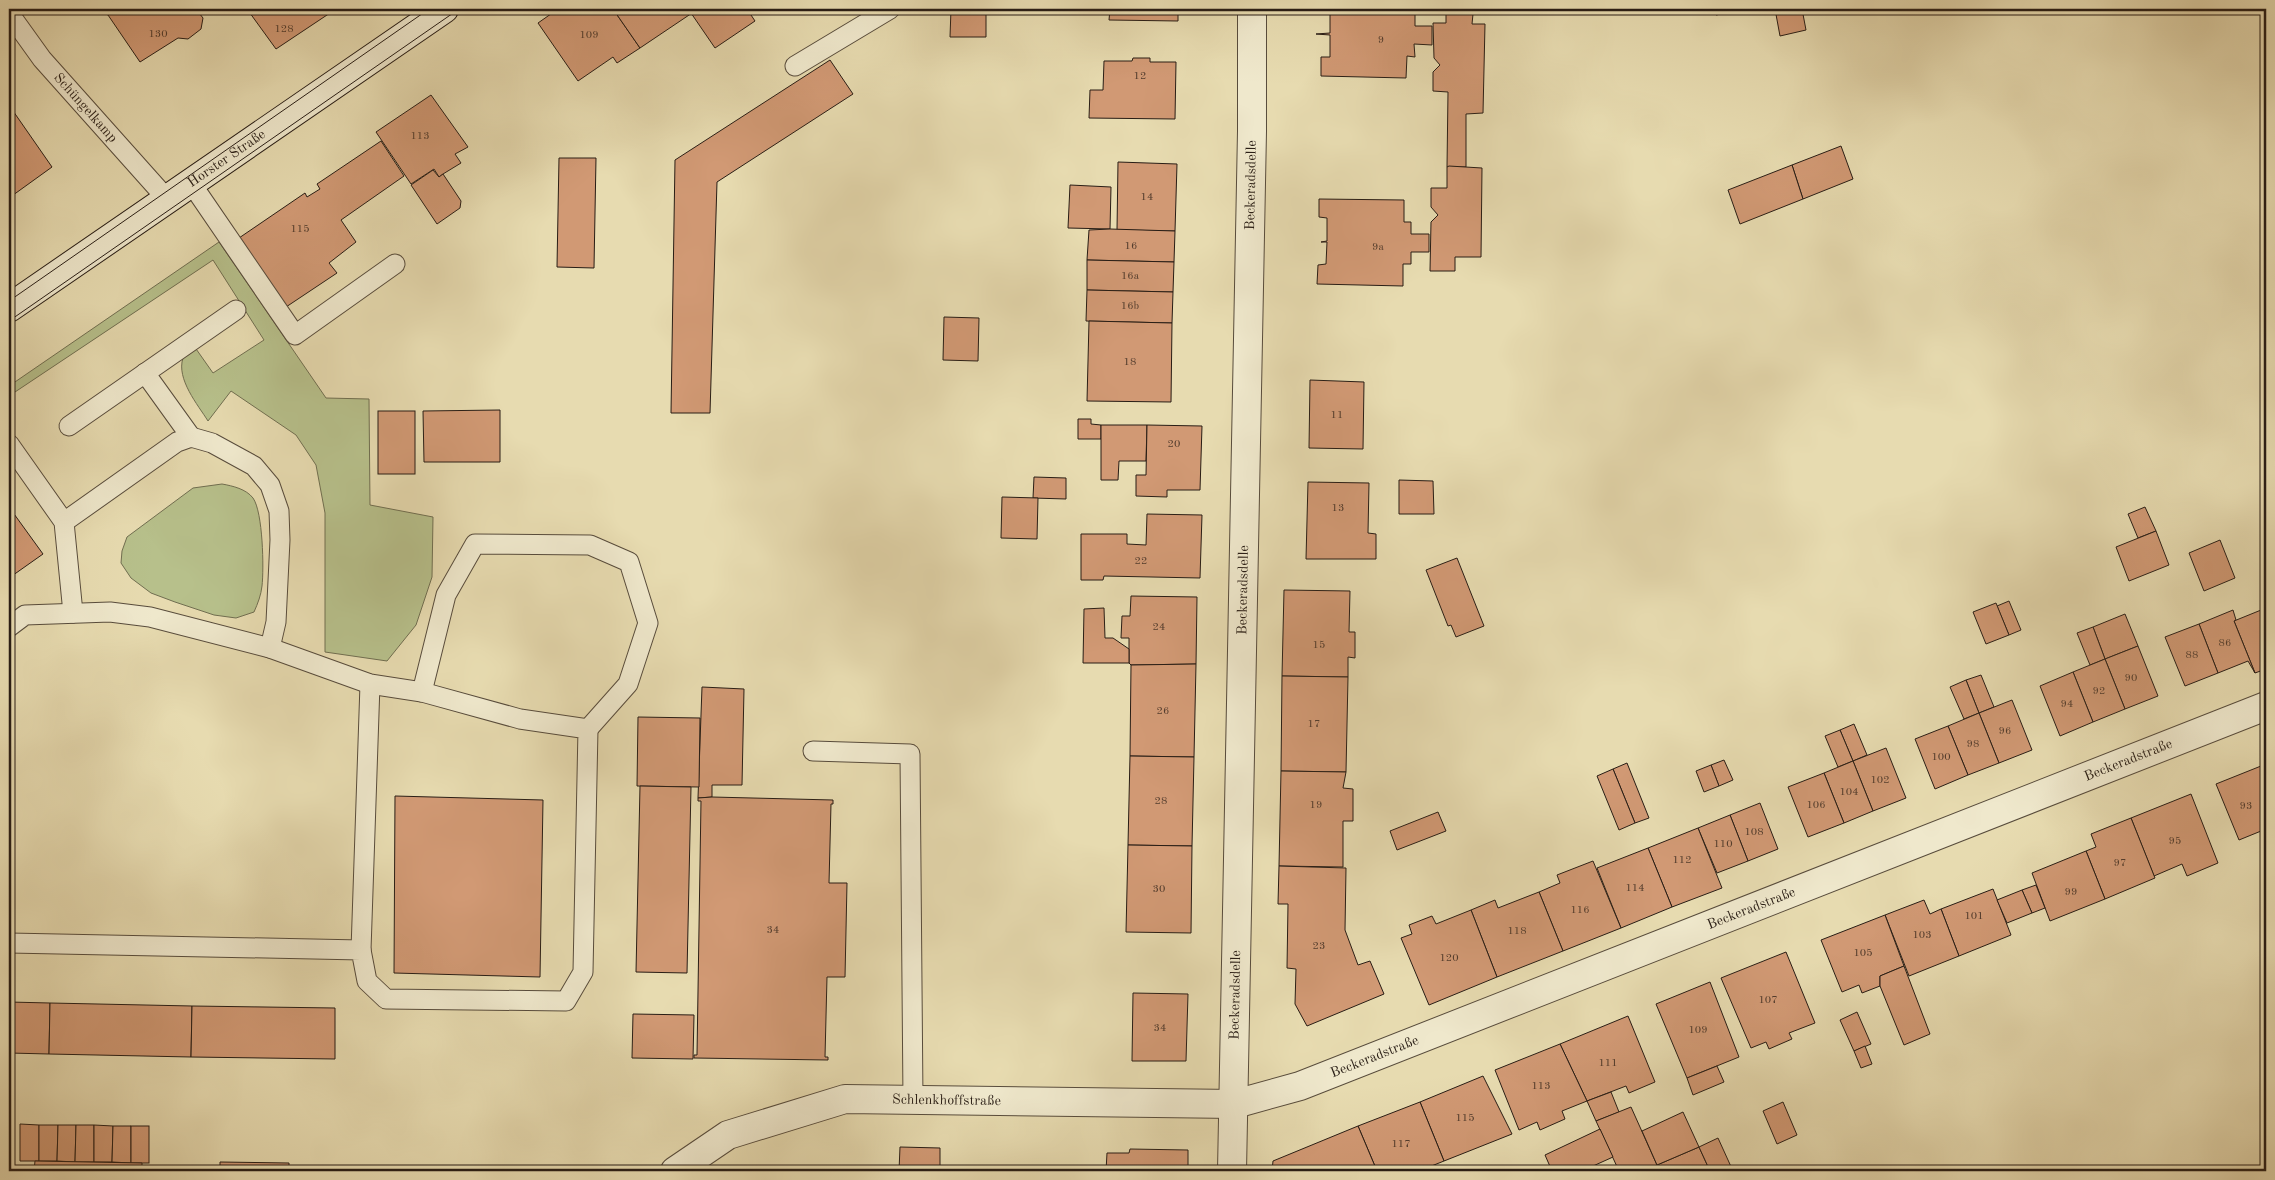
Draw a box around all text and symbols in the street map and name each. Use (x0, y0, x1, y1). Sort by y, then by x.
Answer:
house number: 128 (274, 24, 294, 35)
house number: 130 (148, 29, 168, 40)
house number: 109 (579, 30, 599, 41)
house number: 9 (1378, 35, 1384, 46)
street label: Schüngelkamp (51, 70, 120, 145)
house number: 12 (1134, 71, 1146, 82)
street label: Horster Straße (185, 127, 268, 190)
house number: 113 (410, 131, 430, 142)
street label: Beckeradsdelle (1243, 140, 1259, 230)
house number: 14 (1141, 192, 1153, 203)
house number: 115 (290, 224, 310, 235)
house number: 16 (1125, 241, 1137, 252)
house number: 9a (1372, 242, 1384, 253)
house number: 16a (1121, 271, 1140, 282)
house number: 16b (1121, 301, 1140, 312)
house number: 18 (1124, 357, 1136, 368)
house number: 11 (1331, 410, 1343, 421)
house number: 20 (1168, 439, 1180, 450)
house number: 13 (1332, 503, 1344, 514)
street label: Beckeradsdelle (1235, 545, 1251, 635)
house number: 22 (1135, 556, 1147, 567)
house number: 24 (1153, 622, 1165, 633)
house number: 86 (2219, 638, 2231, 649)
house number: 15 (1313, 640, 1325, 651)
house number: 88 (2186, 650, 2198, 661)
house number: 90 (2125, 673, 2137, 684)
house number: 92 (2093, 686, 2105, 697)
house number: 94 (2061, 699, 2073, 710)
house number: 26 (1157, 706, 1169, 717)
house number: 17 (1308, 719, 1320, 730)
house number: 96 (1999, 726, 2011, 737)
street label: Beckeradstraße (2082, 737, 2174, 784)
house number: 98 (1967, 739, 1979, 750)
house number: 100 (1931, 752, 1951, 763)
house number: 102 (1870, 775, 1890, 786)
house number: 104 (1839, 787, 1859, 798)
house number: 28 (1155, 796, 1167, 807)
house number: 19 (1310, 800, 1322, 811)
house number: 106 (1806, 800, 1826, 811)
house number: 93 (2240, 801, 2252, 812)
house number: 108 (1744, 827, 1764, 838)
house number: 95 (2169, 836, 2181, 847)
house number: 110 (1713, 839, 1733, 850)
house number: 112 (1672, 855, 1692, 866)
house number: 97 (2114, 858, 2126, 869)
house number: 114 (1625, 883, 1645, 894)
house number: 30 (1153, 884, 1165, 895)
street label: Beckeradstraße (1705, 885, 1797, 932)
house number: 99 (2065, 887, 2077, 898)
house number: 116 (1570, 905, 1590, 916)
house number: 101 (1964, 911, 1984, 922)
house number: 34 (767, 925, 779, 936)
house number: 118 (1507, 926, 1527, 937)
house number: 103 (1912, 930, 1932, 941)
house number: 23 (1313, 941, 1325, 952)
house number: 105 (1853, 948, 1873, 959)
street label: Beckeradsdelle (1228, 950, 1243, 1040)
house number: 120 (1439, 953, 1459, 964)
house number: 107 (1758, 995, 1778, 1006)
house number: 34 (1154, 1023, 1166, 1034)
house number: 109 (1688, 1025, 1708, 1036)
street label: Beckeradstraße (1328, 1033, 1421, 1080)
house number: 111 (1598, 1058, 1618, 1069)
house number: 113 (1531, 1081, 1551, 1092)
street label: Schlenkhoffstraße (892, 1093, 1001, 1108)
house number: 115 (1455, 1113, 1475, 1124)
house number: 117 (1391, 1139, 1411, 1150)

